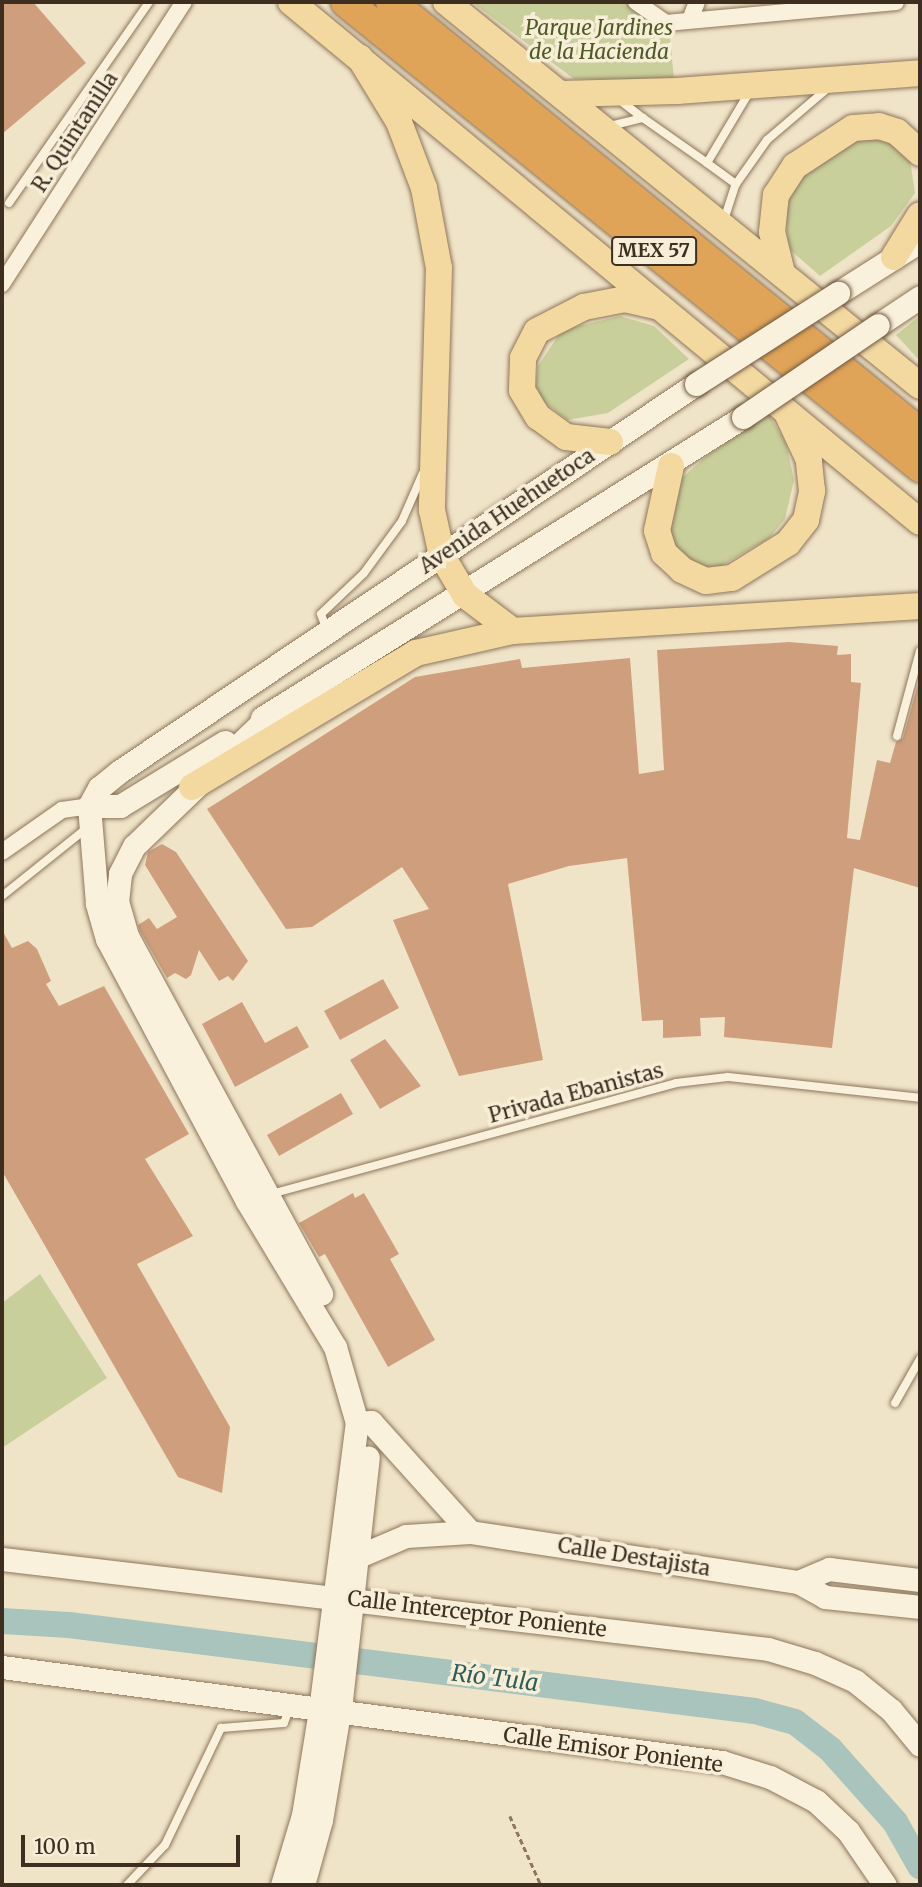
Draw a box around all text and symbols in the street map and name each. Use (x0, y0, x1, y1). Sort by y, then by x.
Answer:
park label: Parque Jardines de la Hacienda (525, 15, 673, 65)
street label: R. Quintanilla (27, 67, 123, 197)
road number: MEX 57 (610, 235, 698, 266)
street label: Avenida Huehuetoca (415, 443, 599, 579)
street label: Privada Ebanistas (486, 1058, 666, 1128)
street label: Calle Destajista (556, 1533, 712, 1581)
street label: Calle Interceptor Poniente (346, 1586, 608, 1642)
water label: Río Tula (450, 1659, 540, 1697)
street label: Calle Emisor Poniente (502, 1722, 724, 1778)
scale bar (24, 1820, 243, 1864)
text: 100 m (34, 1833, 96, 1860)

